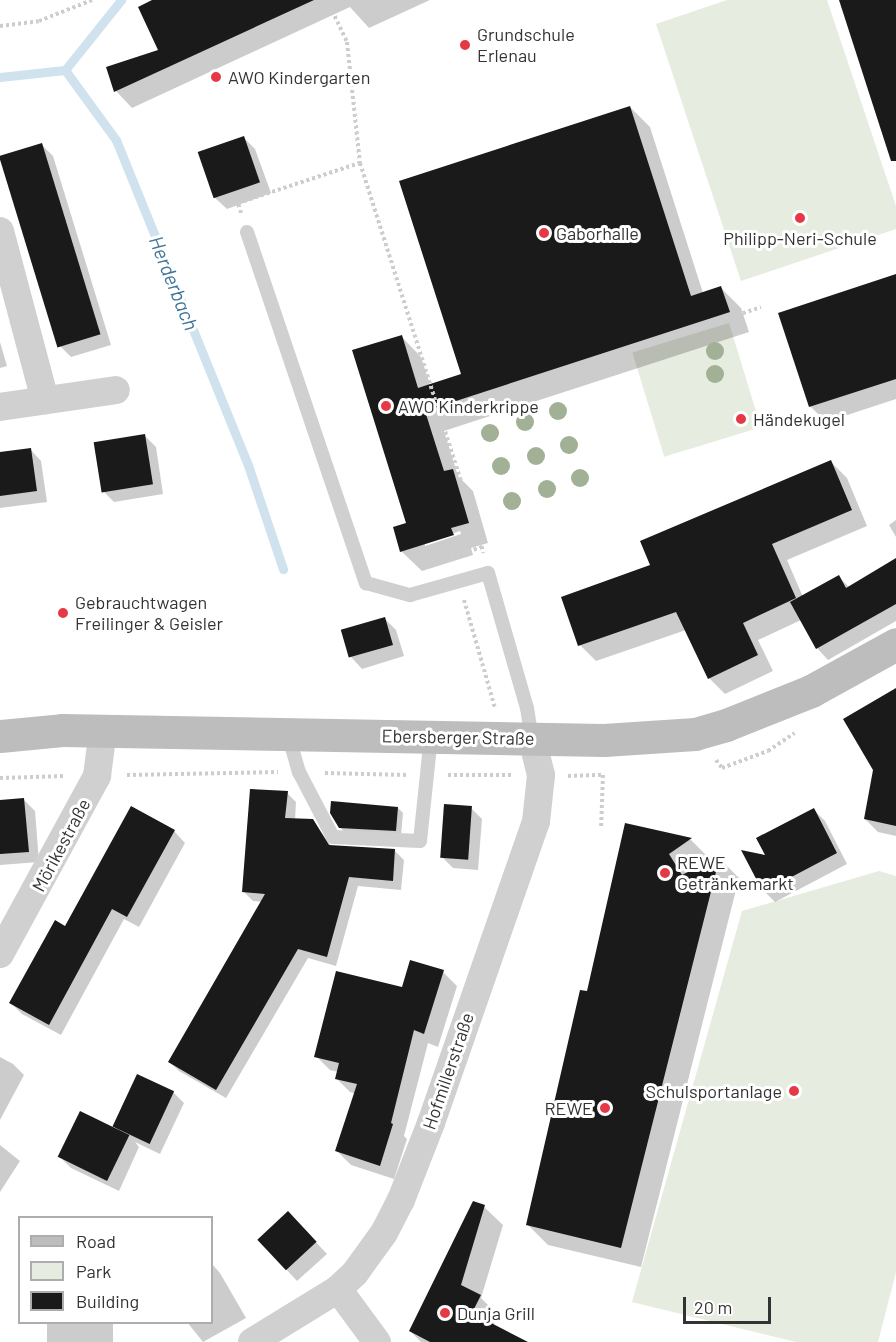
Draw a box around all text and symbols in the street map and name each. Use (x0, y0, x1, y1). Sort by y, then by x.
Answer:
place label: Grundschule Erlenau (477, 24, 575, 66)
marker: Grundschule Erlenau (458, 38, 472, 52)
place label: AWO Kindergarten (228, 66, 370, 88)
marker: AWO Kindergarten (209, 70, 223, 84)
marker: Philipp-Neri-Schule (793, 211, 807, 225)
place label: Gaborhalle (556, 222, 639, 244)
marker: Gaborhalle (537, 226, 551, 240)
place label: Philipp-Neri-Schule (723, 227, 877, 249)
water label: Herderbach (144, 232, 204, 334)
place label: AWO Kinderkrippe (398, 395, 539, 417)
marker: AWO Kinderkrippe (379, 399, 393, 413)
place label: Händekugel (753, 408, 845, 430)
marker: Händekugel (734, 412, 748, 426)
place label: Gebrauchtwagen Freilinger & Geisler (75, 592, 223, 634)
marker: Gebrauchtwagen Freilinger & Geisler (56, 606, 70, 620)
street label: Ebersberger Straße (381, 725, 535, 749)
street label: Mörikestraße (27, 795, 95, 895)
place label: REWE Getränkemarkt (677, 852, 794, 894)
marker: REWE Getränkemarkt (658, 866, 672, 880)
street label: Hofmillerstraße (418, 1010, 478, 1132)
place label: Schulsportanlage (646, 1080, 782, 1102)
marker: Schulsportanlage (787, 1084, 801, 1098)
place label: REWE (544, 1097, 593, 1119)
marker: REWE (598, 1101, 612, 1115)
legend (18, 1216, 213, 1324)
text: Road (76, 1230, 116, 1252)
text: Park (76, 1260, 111, 1282)
scale bar (686, 1285, 774, 1323)
text: Building (76, 1290, 139, 1312)
text: 20 m (694, 1296, 732, 1318)
place label: Dunja Grill (457, 1302, 535, 1324)
marker: Dunja Grill (438, 1306, 452, 1320)

